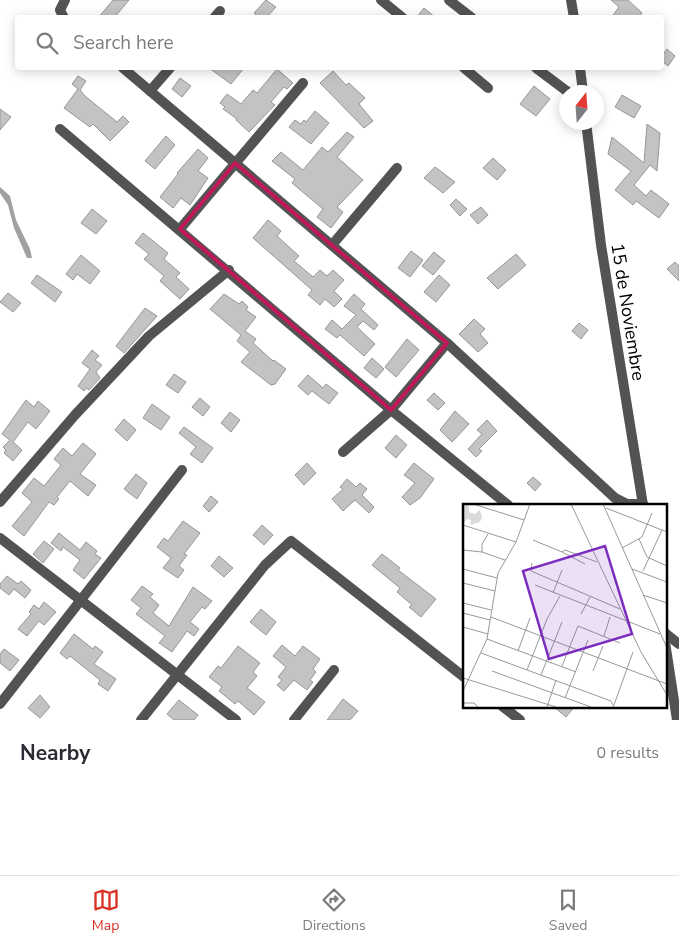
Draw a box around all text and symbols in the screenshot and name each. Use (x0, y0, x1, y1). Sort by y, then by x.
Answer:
search box (15, 15, 664, 70)
icon: search (33, 29, 61, 57)
text: Search here (73, 30, 174, 56)
north arrow (559, 85, 604, 130)
street label: 15 de Noviembre (605, 242, 651, 382)
inset map (463, 504, 666, 708)
text: Nearby (20, 739, 90, 767)
text: 0 results (597, 742, 659, 764)
tab: Map (92, 886, 120, 935)
tab: Directions (303, 886, 366, 935)
tab: Saved (549, 886, 587, 935)

